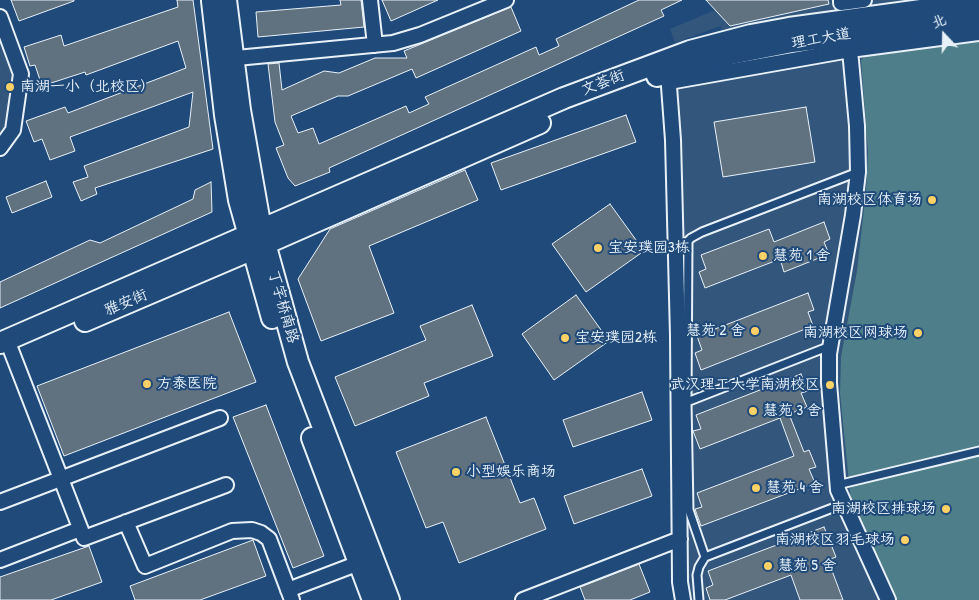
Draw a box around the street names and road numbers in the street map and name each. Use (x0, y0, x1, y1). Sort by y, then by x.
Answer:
street label: 理工大道 (790, 25, 852, 53)
street label: 文荟街 (579, 67, 627, 99)
street label: 丁字桥南路 (264, 268, 302, 346)
street label: 雅安街 (102, 286, 150, 320)

